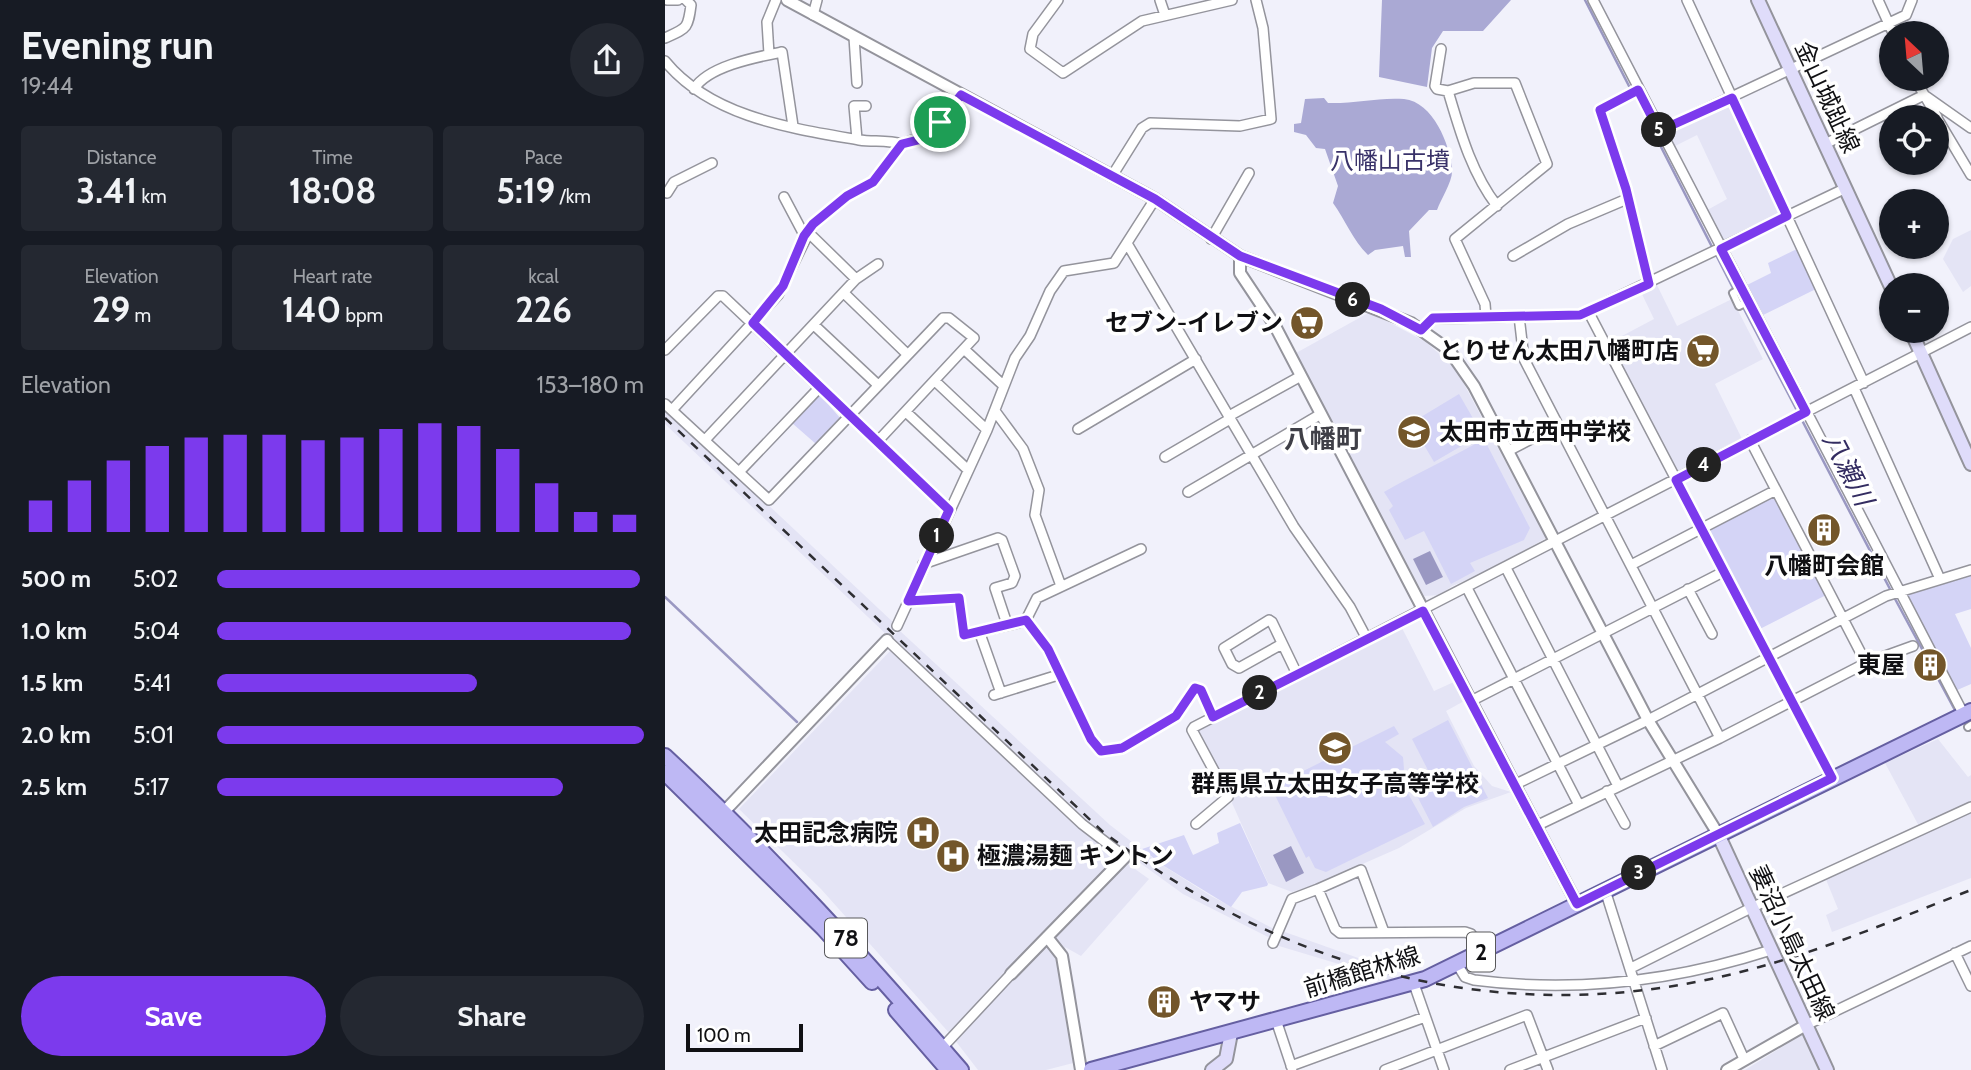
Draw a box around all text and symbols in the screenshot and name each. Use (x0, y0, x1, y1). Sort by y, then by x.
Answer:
north arrow (1879, 21, 1949, 91)
map controls (1879, 21, 1949, 343)
text: Evening run (21, 22, 214, 69)
button: share (570, 23, 644, 97)
street label: 金山城趾線 (1789, 36, 1866, 157)
text: 19:44 (21, 72, 73, 100)
pin (910, 92, 970, 152)
icon: arrive (921, 103, 959, 141)
button: locate (1879, 105, 1949, 175)
pin: 5 (1641, 113, 1677, 148)
text: 5 (1653, 118, 1664, 141)
text: Distance (87, 146, 156, 169)
text: Time (312, 146, 353, 169)
text: Pace (525, 146, 562, 169)
park label: 八幡山古墳 (1330, 146, 1450, 175)
text: 3.41 (76, 169, 137, 212)
text: 18:08 (289, 169, 376, 212)
text: 5:19 (496, 169, 555, 212)
text: km (137, 185, 167, 208)
text: /km (555, 185, 591, 208)
button: + (1879, 189, 1949, 259)
text: Elevation (84, 265, 159, 288)
text: Heart rate (293, 265, 372, 288)
text: kcal (528, 265, 559, 288)
button: − (1879, 273, 1949, 343)
pin: 6 (1335, 282, 1371, 318)
text: 29 (92, 288, 130, 331)
text: 140 (282, 288, 341, 331)
text: 226 (515, 288, 572, 331)
text: 6 (1347, 288, 1358, 311)
text: m (130, 304, 151, 327)
text: bpm (341, 304, 383, 327)
supermarket icon: セブン-イレブン (1288, 304, 1326, 342)
place label: セブン-イレブン (1105, 308, 1283, 337)
supermarket icon: とりせん太田八幡町店 (1684, 332, 1722, 370)
place label: とりせん太田八幡町店 (1439, 336, 1679, 365)
text: Elevation (21, 371, 111, 399)
text: 153–180 m (537, 371, 644, 399)
school or university icon: 太田市立西中学校 (1395, 413, 1433, 451)
place label: 太田市立西中学校 (1439, 417, 1631, 446)
district label: 八幡町 (1284, 423, 1362, 455)
water label: 八瀬川 (1816, 427, 1881, 514)
pin: 4 (1686, 448, 1721, 482)
text: 4 (1698, 453, 1709, 476)
building icon: 八幡町会館 (1805, 511, 1843, 549)
pin: 1 (919, 518, 955, 554)
text: 1 (933, 524, 940, 547)
place label: 八幡町会館 (1764, 551, 1884, 580)
text: 500 m (21, 565, 91, 593)
text: 5:02 (133, 565, 178, 593)
text: 1.0 km (21, 617, 87, 645)
text: 5:04 (133, 617, 180, 645)
building icon: 東屋 (1911, 646, 1949, 684)
place label: 東屋 (1857, 650, 1905, 679)
text: 1.5 km (21, 669, 83, 697)
text: 5:41 (133, 669, 171, 697)
pin: 2 (1243, 676, 1277, 710)
text: 2 (1254, 681, 1265, 704)
text: 2.0 km (21, 721, 91, 749)
text: 5:01 (133, 721, 174, 749)
school or university icon: 群馬県立太田女子高等学校 (1316, 729, 1354, 767)
place label: 群馬県立太田女子高等学校 (1191, 769, 1479, 798)
text: 2.5 km (21, 773, 87, 801)
text: 5:17 (133, 773, 169, 801)
hospital icon: 太田記念病院 (904, 814, 942, 852)
place label: 太田記念病院 (754, 818, 898, 847)
hospital icon: 極濃湯麺 キントン (934, 837, 972, 875)
place label: 極濃湯麺 キントン (977, 841, 1174, 870)
pin: 3 (1621, 856, 1657, 890)
text: 3 (1633, 861, 1644, 884)
street label: 妻沼小島太田線 (1744, 861, 1841, 1025)
road number: 78 (825, 918, 867, 958)
road number: 2 (1467, 932, 1495, 972)
street label: 前橋館林線 (1300, 940, 1423, 1003)
button: Save (21, 976, 326, 1056)
button: Share (340, 976, 644, 1056)
building icon: ヤマサ (1145, 983, 1183, 1021)
place label: ヤマサ (1189, 987, 1261, 1016)
scale bar (686, 1021, 803, 1053)
text: 100 m (697, 1024, 751, 1047)

